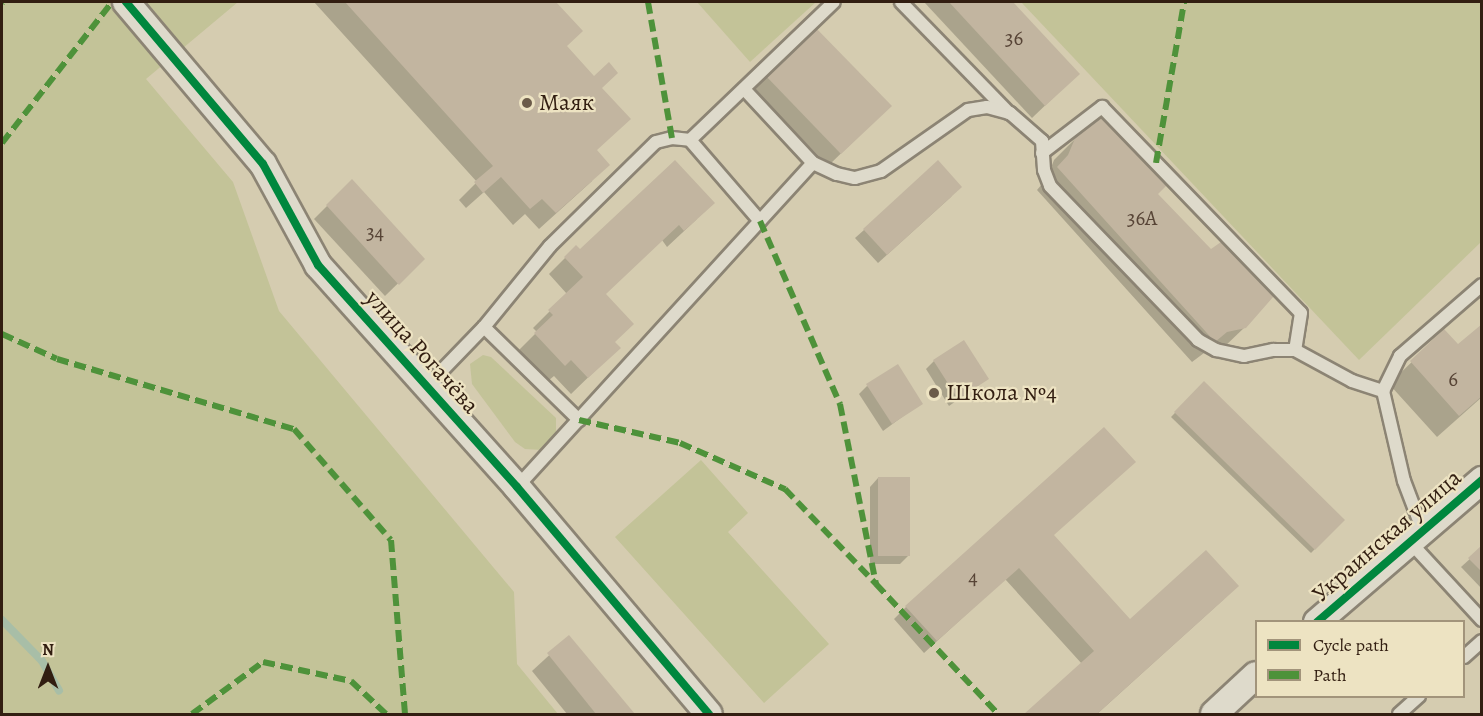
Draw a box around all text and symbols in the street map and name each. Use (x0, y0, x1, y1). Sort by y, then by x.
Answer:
house number: 36 (1005, 25, 1023, 51)
place label: Маяк (539, 89, 594, 117)
marker: Маяк (520, 96, 534, 110)
house number: 36А (1127, 205, 1157, 231)
house number: 34 (366, 219, 384, 245)
street label: улица Рогачёва (359, 284, 485, 420)
house number: 6 (1448, 366, 1458, 392)
place label: Школа №4 (946, 379, 1057, 407)
marker: Школа №4 (927, 386, 941, 400)
street label: Украинская улица (1307, 463, 1467, 609)
house number: 4 (968, 564, 978, 590)
legend (1255, 620, 1465, 698)
text: Cycle path (1313, 633, 1389, 657)
north arrow (18, 638, 78, 698)
text: N (42, 639, 54, 661)
text: Path (1313, 663, 1347, 687)

